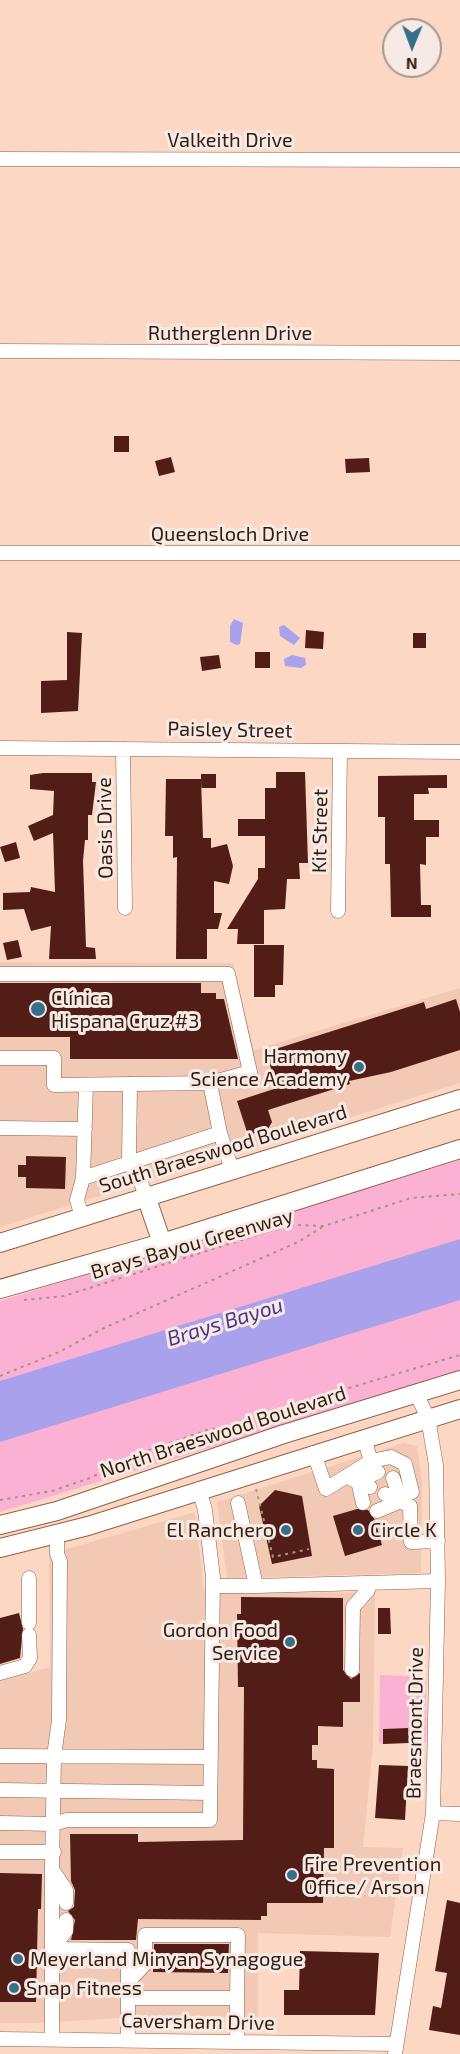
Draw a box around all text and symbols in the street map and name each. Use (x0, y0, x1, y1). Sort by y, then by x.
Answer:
north arrow (382, 18, 442, 78)
text: N (406, 55, 418, 74)
street label: Valkeith Drive (167, 128, 293, 152)
street label: Rutherglenn Drive (148, 321, 312, 345)
street label: Queensloch Drive (151, 522, 309, 546)
street label: Paisley Street (167, 717, 293, 743)
street label: Oasis Drive (92, 777, 118, 879)
street label: Kit Street (307, 789, 333, 873)
place label: Clínica Hispana Cruz #3 (51, 986, 199, 1033)
marker: Clínica Hispana Cruz #3 (29, 1000, 47, 1018)
place label: Harmony Science Academy (190, 1044, 347, 1091)
marker: Harmony Science Academy (352, 1060, 366, 1074)
street label: South Braeswood Boulevard (96, 1100, 350, 1198)
street label: Brays Bayou Greenway (88, 1204, 296, 1284)
water label: Brays Bayou (164, 1292, 286, 1352)
street label: North Braeswood Boulevard (97, 1381, 349, 1483)
place label: El Ranchero (166, 1518, 274, 1542)
place label: Circle K (370, 1518, 437, 1542)
marker: El Ranchero (279, 1523, 293, 1537)
marker: Circle K (351, 1523, 365, 1537)
place label: Gordon Food Service (163, 1618, 278, 1665)
marker: Gordon Food Service (283, 1635, 297, 1649)
street label: Braesmont Drive (402, 1647, 428, 1799)
place label: Fire Prevention Office/ Arson (304, 1852, 441, 1899)
marker: Fire Prevention Office/ Arson (285, 1868, 299, 1882)
place label: Meyerland Minyan Synagogue (30, 1947, 304, 1971)
marker: Meyerland Minyan Synagogue (11, 1952, 25, 1966)
place label: Snap Fitness (26, 1976, 142, 2000)
marker: Snap Fitness (7, 1981, 21, 1995)
street label: Caversham Drive (121, 2009, 275, 2035)

